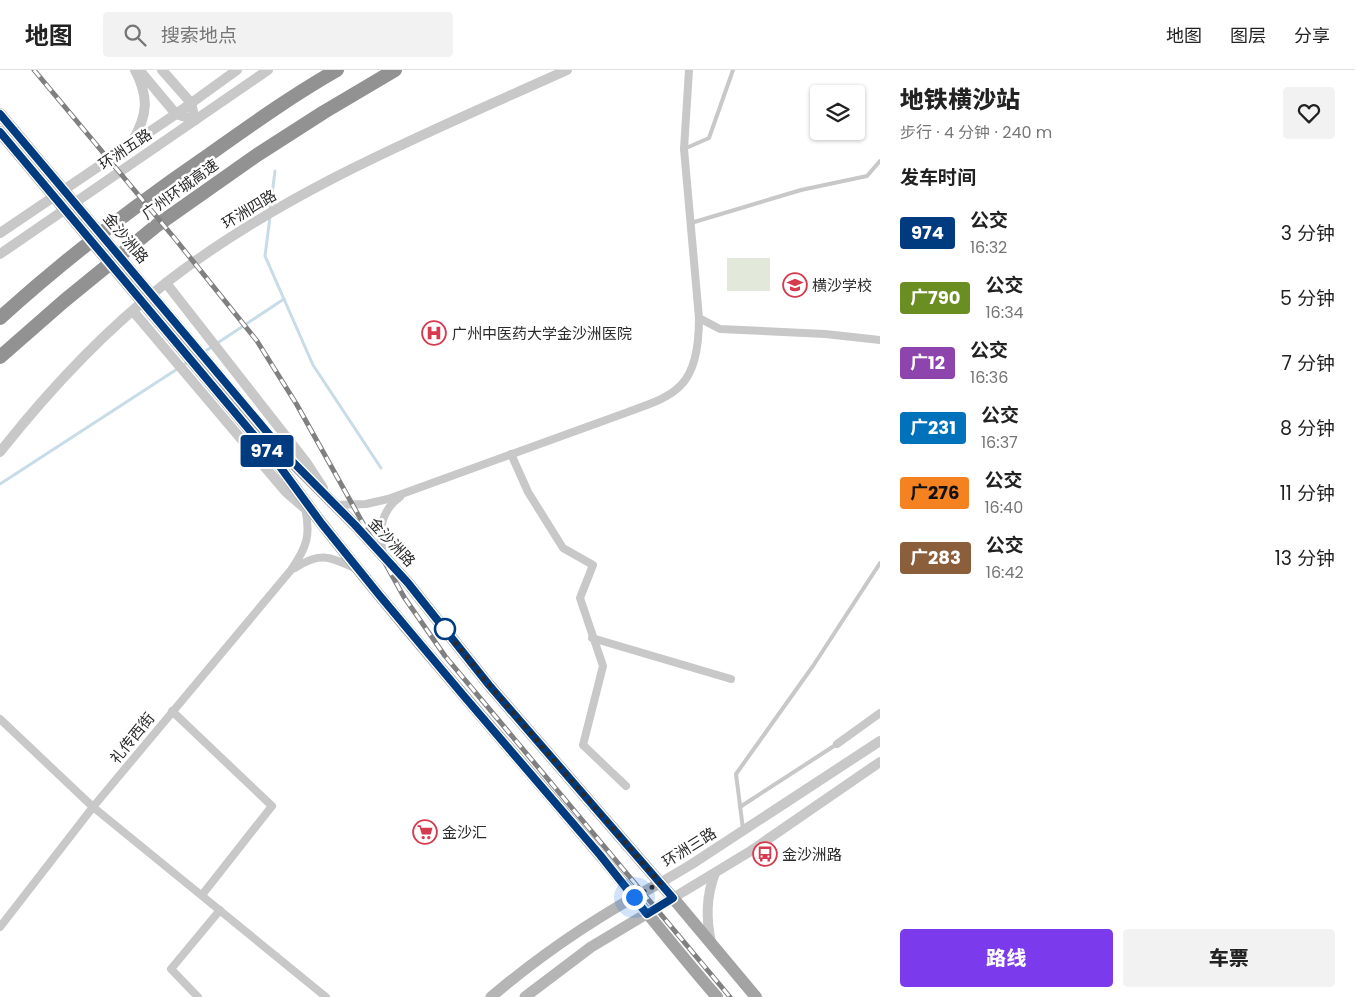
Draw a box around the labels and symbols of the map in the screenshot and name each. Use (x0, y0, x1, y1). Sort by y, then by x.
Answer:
street label: 环洲五路 (94, 124, 156, 174)
street label: 广州环城高速 (137, 154, 223, 224)
street label: 环洲四路 (218, 185, 280, 233)
street label: 金沙洲路 (99, 208, 153, 268)
school or university icon: 横沙学校 (782, 272, 808, 298)
place label: 横沙学校 (812, 275, 872, 296)
hospital icon: 广州中医药大学金沙洲医院 (421, 320, 447, 346)
place label: 广州中医药大学金沙洲医院 (452, 323, 632, 344)
line badge: 974 (238, 435, 296, 467)
street label: 金沙洲路 (364, 513, 420, 571)
unlabelled marker (434, 618, 456, 640)
street label: 礼传西街 (105, 708, 159, 768)
supermarket icon: 金沙汇 (412, 819, 438, 845)
place label: 金沙汇 (442, 822, 487, 843)
street label: 环洲三路 (658, 822, 720, 872)
bus stop icon: 金沙洲路 (752, 841, 778, 867)
place label: 金沙洲路 (782, 844, 842, 865)
your location (622, 885, 647, 910)

